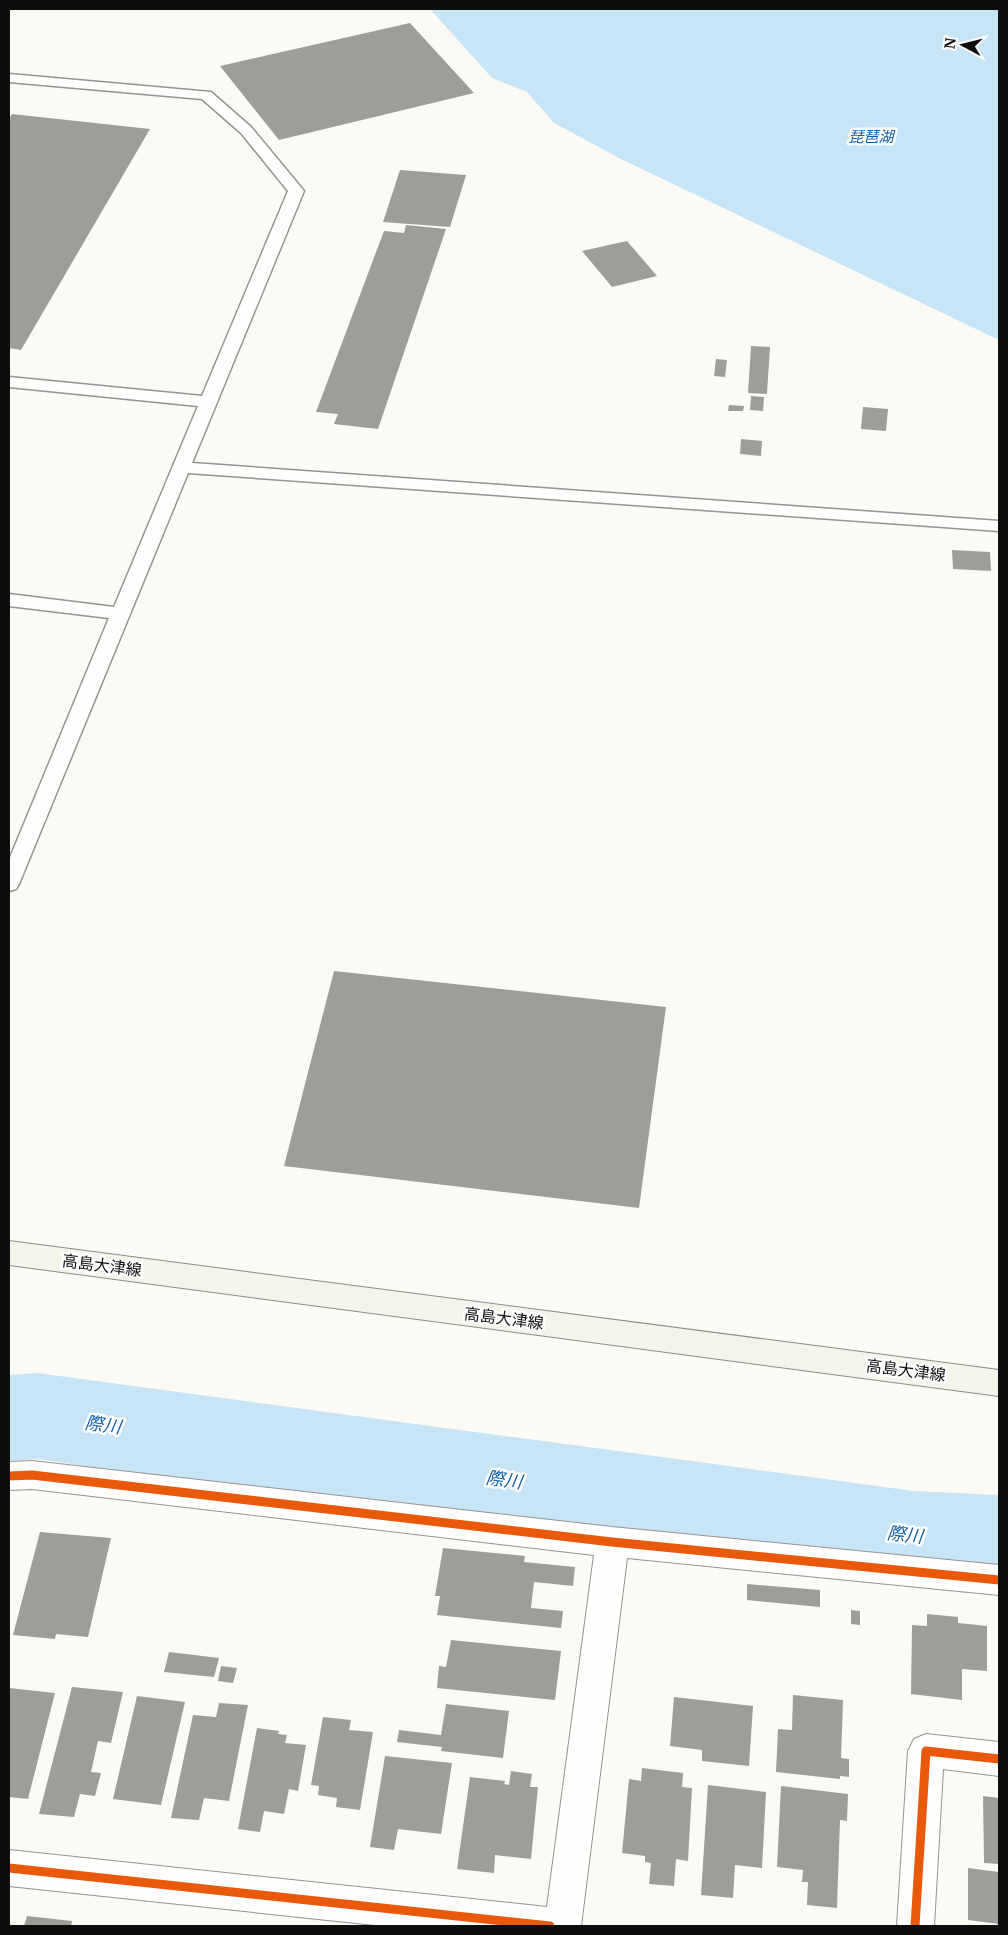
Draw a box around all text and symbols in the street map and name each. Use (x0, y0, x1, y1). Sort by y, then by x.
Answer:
north arrow (938, 20, 988, 70)
text: N (940, 37, 960, 50)
water label: 琵琶湖 (848, 127, 895, 146)
street label: 高島大津線 (61, 1250, 143, 1280)
street label: 高島大津線 (463, 1303, 545, 1333)
street label: 高島大津線 (865, 1355, 947, 1385)
water label: 際川 (84, 1411, 124, 1439)
water label: 際川 (485, 1466, 525, 1494)
water label: 際川 (886, 1521, 926, 1548)

